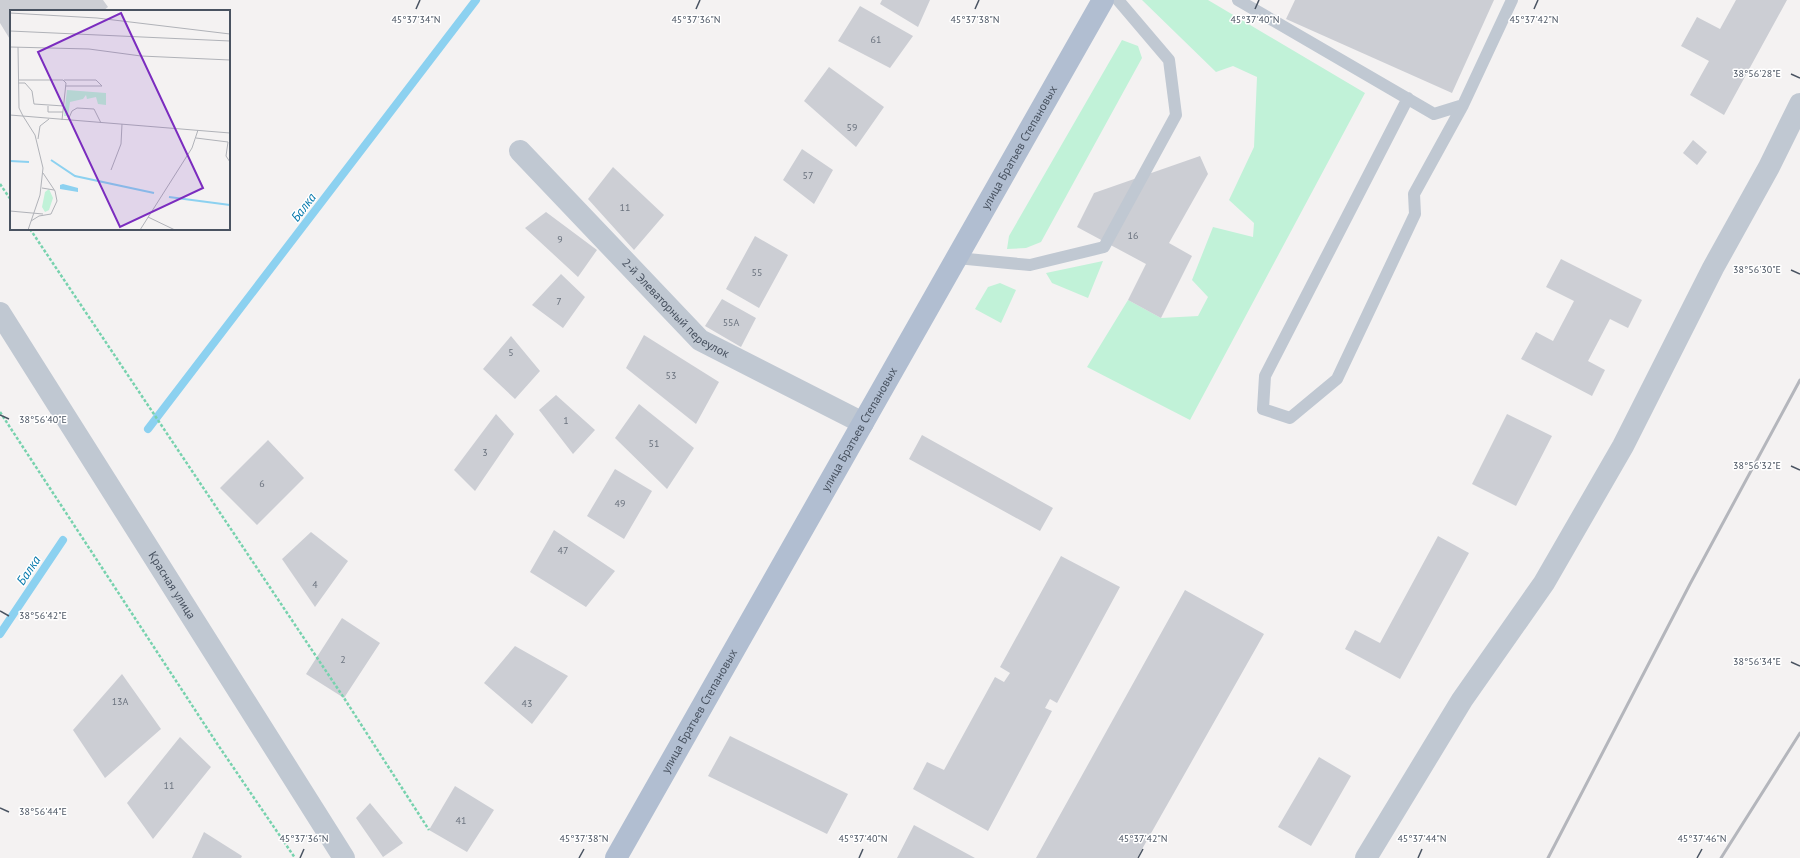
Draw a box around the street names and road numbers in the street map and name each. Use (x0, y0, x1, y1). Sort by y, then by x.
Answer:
street label: улица Братьев Степановых (978, 82, 1060, 212)
street label: 2-й Элеваторный переулок (619, 255, 732, 361)
street label: улица Братьев Степановых (818, 364, 900, 494)
street label: Красная улица (145, 548, 199, 622)
street label: улица Братьев Степановых (658, 646, 740, 776)

